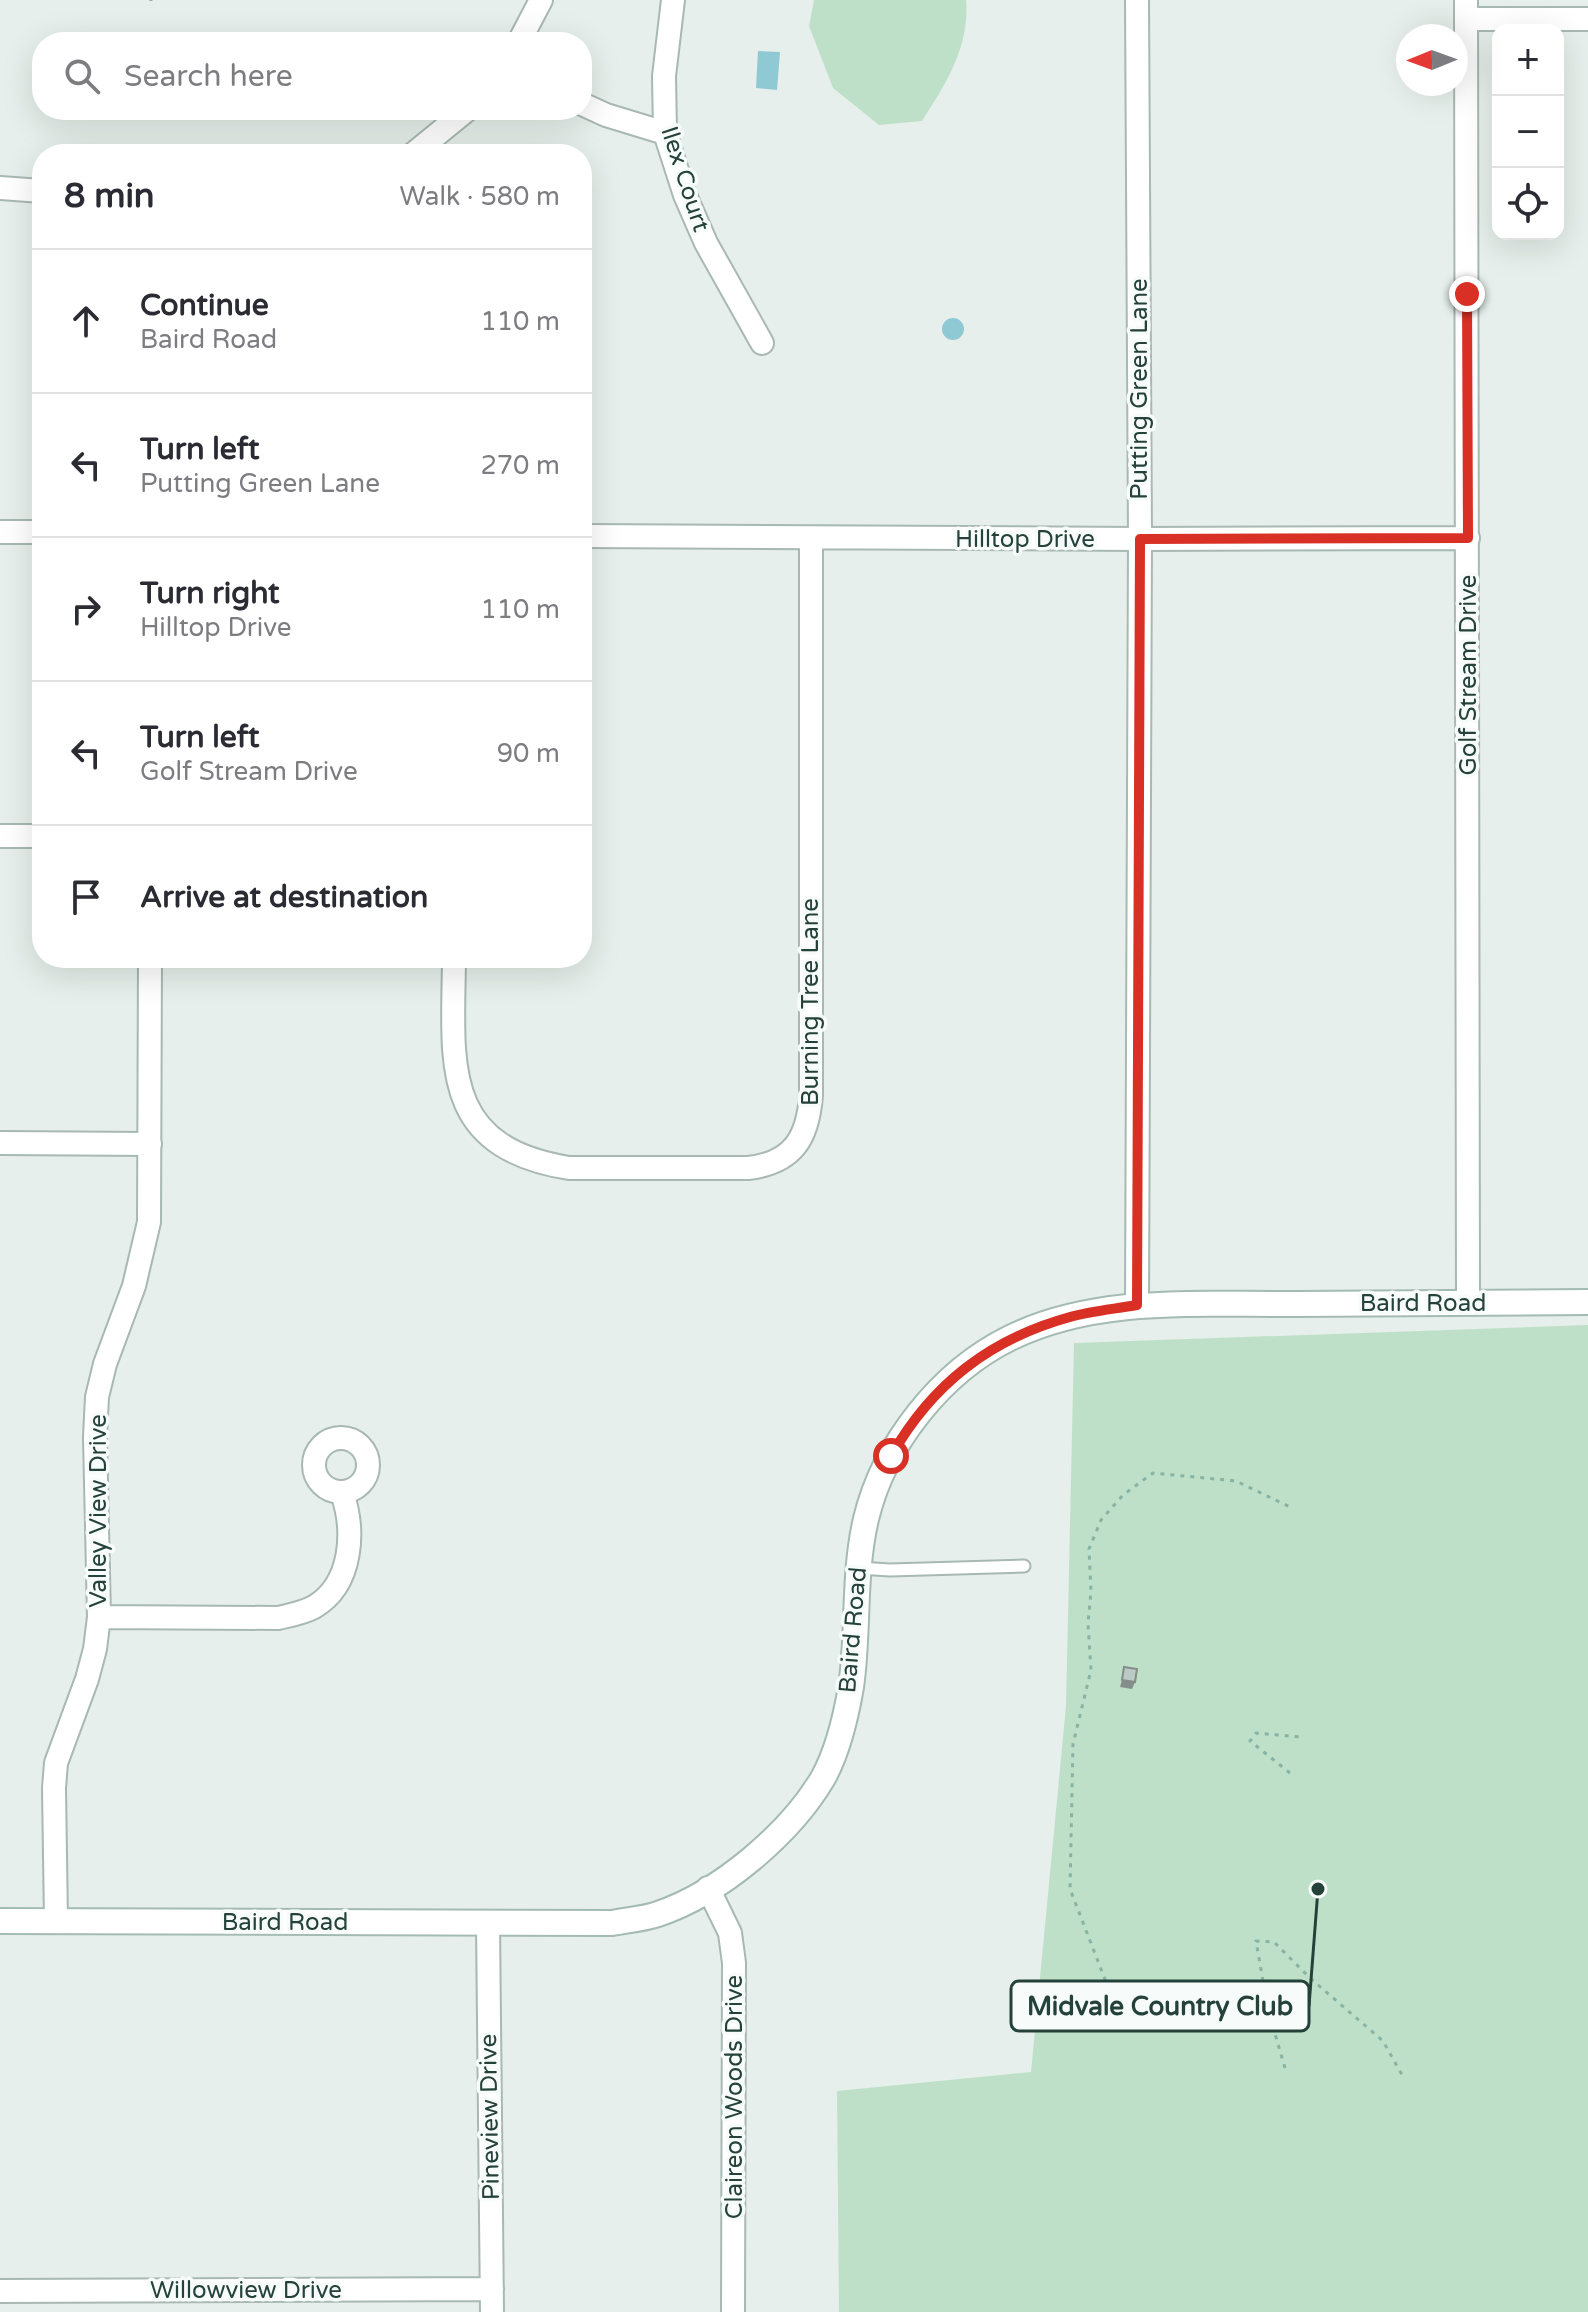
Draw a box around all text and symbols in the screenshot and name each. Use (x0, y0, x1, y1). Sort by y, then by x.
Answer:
north arrow (1396, 24, 1468, 96)
map controls (1492, 24, 1564, 240)
button: + (1492, 24, 1564, 96)
search box (32, 32, 592, 120)
icon: search (60, 54, 104, 98)
text: Search here (124, 58, 293, 95)
button: − (1492, 96, 1564, 168)
street label: Ilex Court (654, 123, 716, 235)
button: locate (1492, 168, 1564, 240)
text: 8 min (64, 176, 155, 217)
text: Walk · 580 m (400, 181, 560, 212)
route end (1449, 276, 1485, 312)
street label: Putting Green Lane (1125, 278, 1154, 500)
text: Continue (140, 287, 269, 324)
icon: ahead (64, 299, 108, 343)
text: 110 m (480, 306, 560, 337)
text: Baird Road (140, 324, 277, 355)
text: Turn left (140, 431, 259, 468)
icon: left (64, 443, 108, 487)
text: 270 m (480, 450, 560, 481)
text: Putting Green Lane (140, 468, 380, 499)
street label: Hilltop Drive (955, 525, 1095, 554)
text: Turn right (140, 575, 280, 612)
street label: Golf Stream Drive (1454, 575, 1483, 775)
icon: right (64, 587, 108, 631)
text: 110 m (480, 594, 560, 625)
text: Hilltop Drive (140, 612, 292, 643)
text: Turn left (140, 719, 259, 756)
icon: left (64, 731, 108, 775)
text: 90 m (497, 738, 560, 769)
text: Golf Stream Drive (140, 756, 358, 787)
icon: arrive (64, 875, 108, 919)
text: Arrive at destination (140, 879, 428, 916)
street label: Burning Tree Lane (796, 898, 825, 1106)
street label: Baird Road (1360, 1289, 1486, 1318)
street label: Valley View Drive (84, 1414, 113, 1608)
route start (873, 1438, 909, 1474)
street label: Baird Road (833, 1566, 873, 1694)
street label: Baird Road (222, 1908, 348, 1937)
street label: Claireon Woods Drive (720, 1975, 749, 2219)
callout: Midvale Country Club (1011, 1981, 1309, 2031)
text: Midvale Country Club (1027, 1991, 1293, 2022)
street label: Pineview Drive (474, 2034, 506, 2200)
street label: Willowview Drive (150, 2276, 342, 2305)

